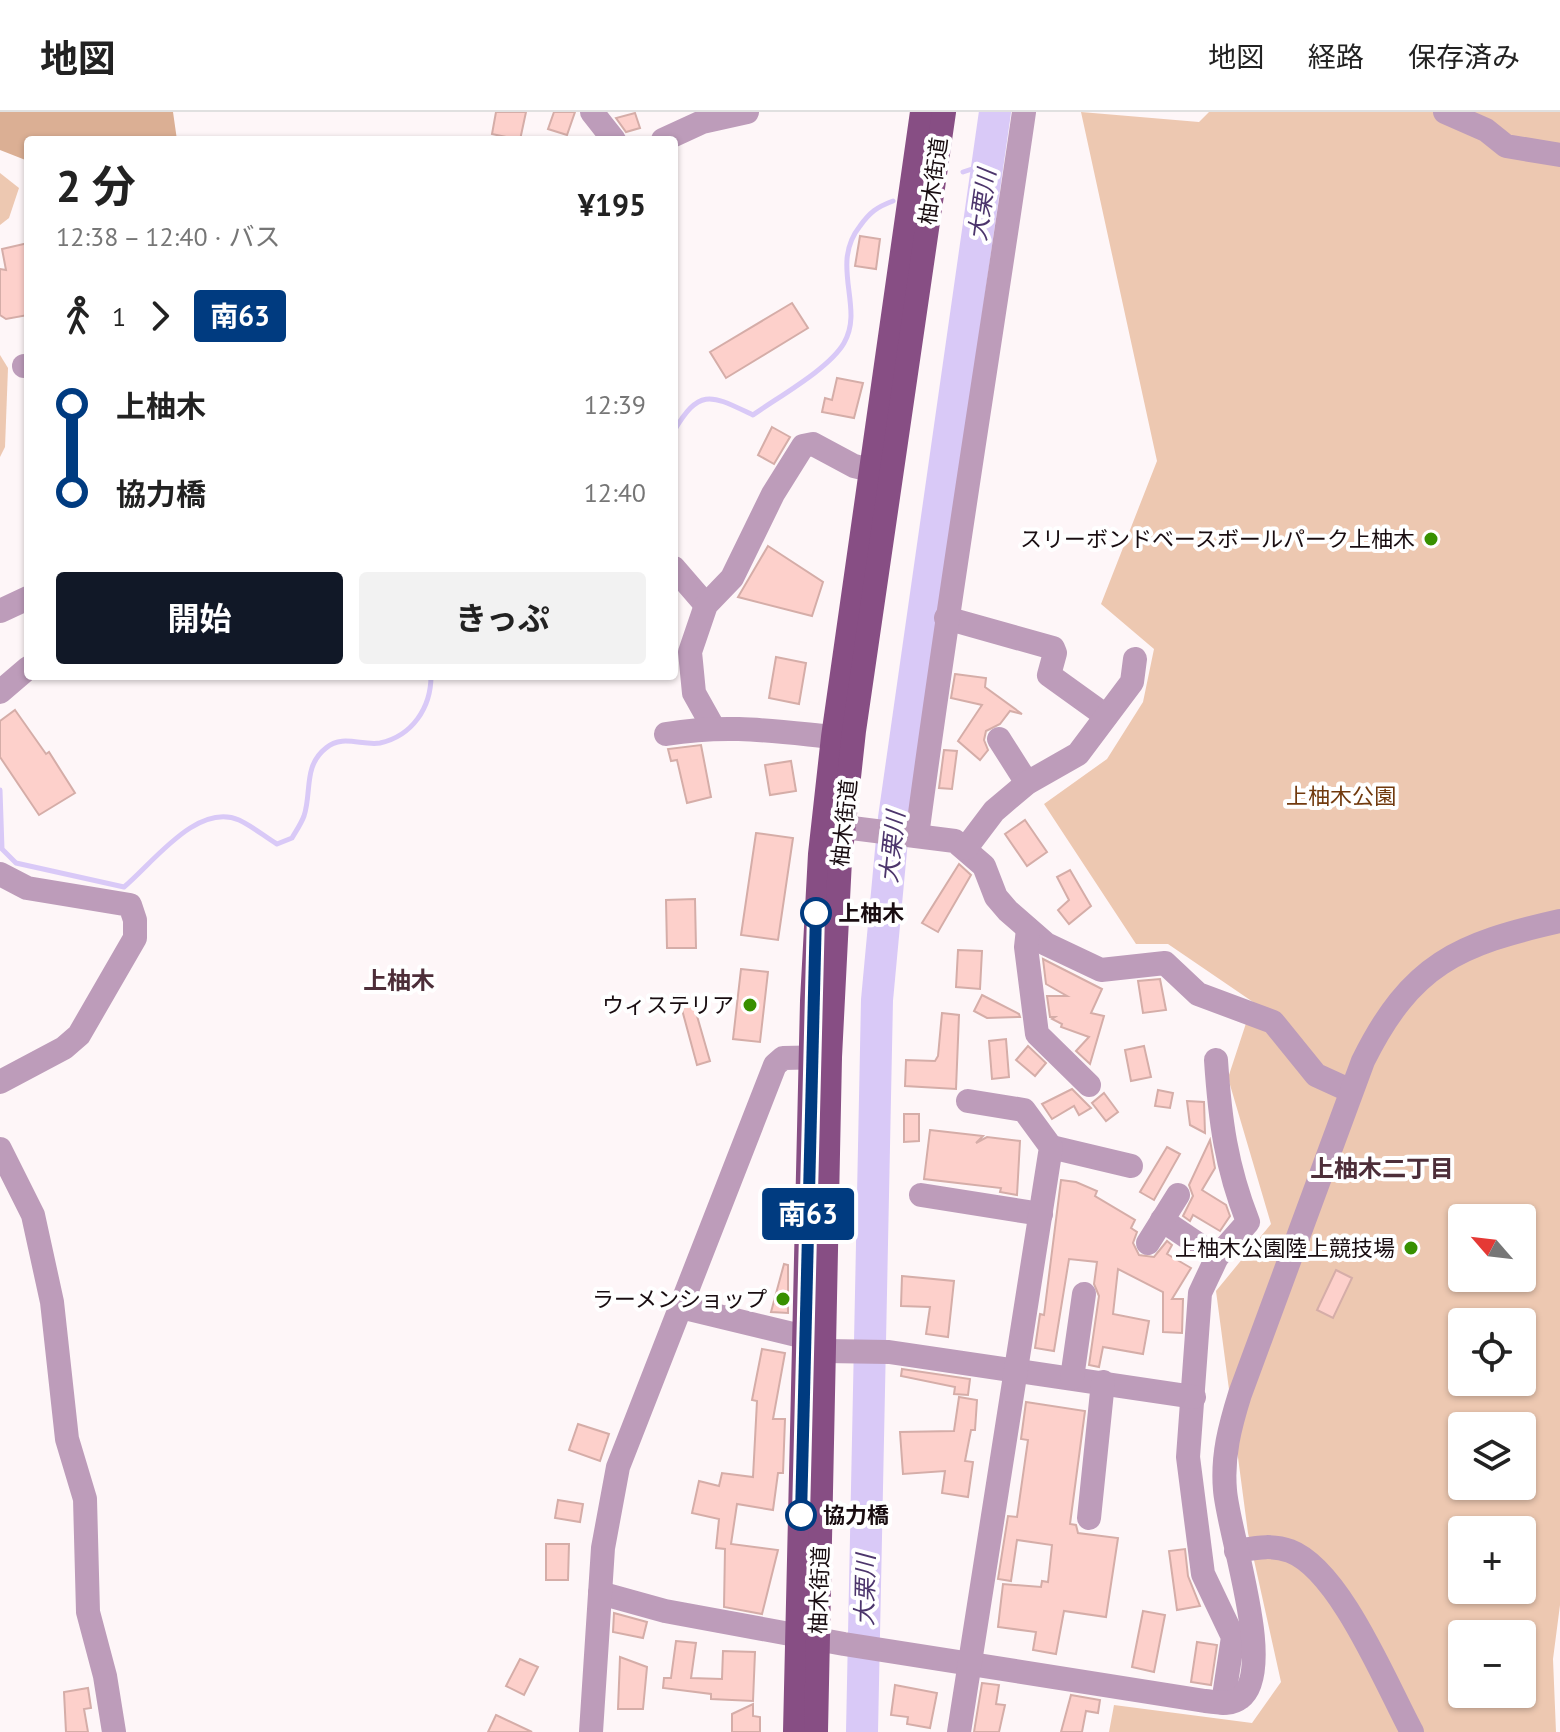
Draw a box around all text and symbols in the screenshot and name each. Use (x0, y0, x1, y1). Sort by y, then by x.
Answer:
text: 地図 (40, 33, 116, 82)
text: 地図 (1208, 38, 1264, 75)
text: 経路 (1308, 38, 1364, 75)
text: 保存済み (1408, 38, 1520, 75)
street label: 柚木街道 (913, 135, 953, 227)
text: 2 分 (56, 157, 136, 214)
water label: 大栗川 (962, 164, 1003, 243)
text: ¥195 (578, 185, 646, 224)
text: 12:38 – 12:40 · バス (56, 220, 280, 253)
icon: walk (56, 294, 100, 338)
icon: forward (138, 294, 182, 338)
text: 南63 (210, 297, 270, 334)
text: 1 (112, 300, 126, 333)
text: 上柚木 (116, 386, 206, 425)
text: 12:39 (584, 388, 646, 421)
text: 協力橋 (116, 474, 206, 513)
text: 12:40 (584, 476, 646, 509)
place label: スリーボンドベースボールパーク上柚木 (1020, 525, 1415, 553)
marker: スリーボンドベースボールパーク上柚木 (1422, 530, 1440, 548)
button: 開始 (56, 572, 343, 664)
button: きっぷ (359, 572, 646, 664)
street label: 柚木街道 (825, 778, 863, 868)
park label: 上柚木公園 (1286, 782, 1396, 810)
water label: 大栗川 (873, 807, 911, 884)
marker: 上柚木 (801, 898, 831, 928)
place label: 上柚木 (838, 899, 904, 927)
district label: 上柚木 (363, 965, 435, 996)
place label: ウィステリア (602, 991, 734, 1019)
marker: ウィステリア (741, 996, 759, 1014)
district label: 上柚木二丁目 (1310, 1153, 1454, 1184)
line badge: 南63 (762, 1188, 854, 1240)
text: 南63 (778, 1195, 838, 1232)
north arrow (1448, 1204, 1536, 1292)
map controls (1448, 1204, 1536, 1708)
place label: 上柚木公園陸上競技場 (1175, 1234, 1395, 1262)
marker: 上柚木公園陸上競技場 (1402, 1239, 1420, 1257)
place label: ラーメンショップ (592, 1285, 767, 1313)
marker: ラーメンショップ (774, 1290, 792, 1308)
button: locate (1448, 1308, 1536, 1396)
button: layers (1448, 1412, 1536, 1500)
marker: 協力橋 (786, 1500, 816, 1530)
place label: 協力橋 (823, 1501, 889, 1529)
button: + (1448, 1516, 1536, 1604)
street label: 柚木街道 (803, 1546, 835, 1634)
water label: 大栗川 (849, 1551, 881, 1626)
button: − (1448, 1620, 1536, 1708)

